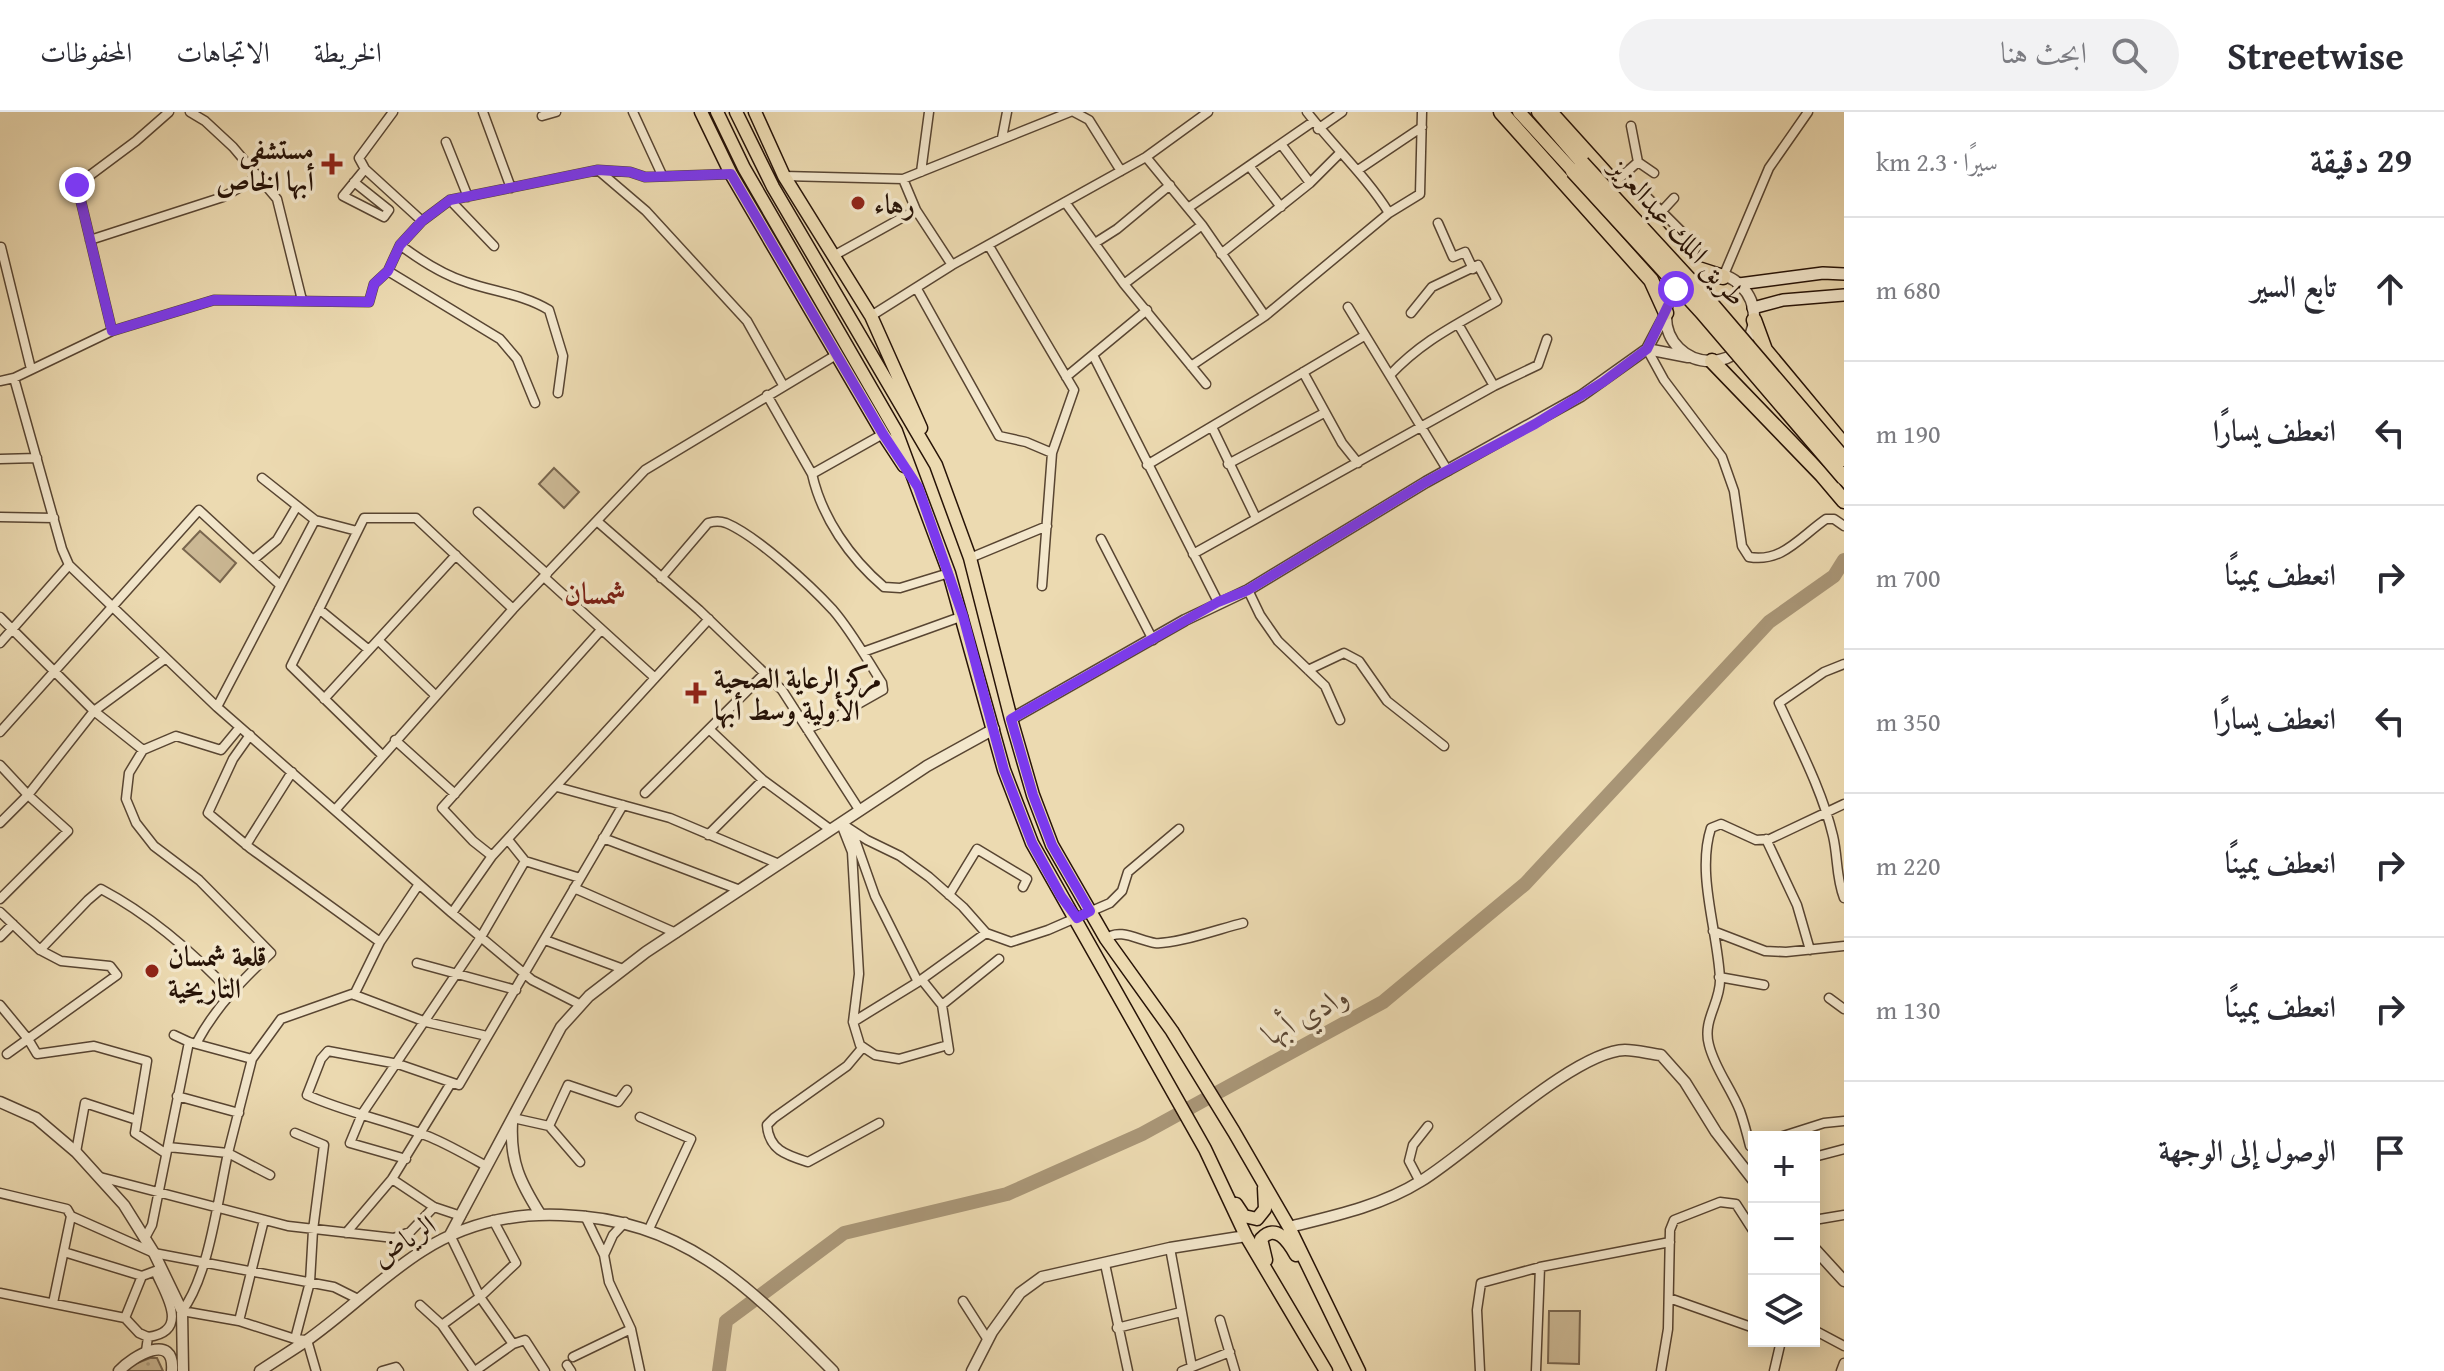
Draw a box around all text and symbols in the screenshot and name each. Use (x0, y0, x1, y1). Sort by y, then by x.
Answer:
search box (1619, 19, 2179, 91)
text: Streetwise (2227, 27, 2404, 83)
text: ابحث هنا (2000, 30, 2087, 74)
text: المحفوظات (40, 31, 132, 72)
text: الاتجاهات (176, 31, 270, 72)
text: الخريطة (314, 31, 382, 72)
icon: search (2107, 33, 2151, 77)
place label: مستشفى أبها الخاص (216, 128, 314, 201)
text: 29 دقيقة (2310, 135, 2412, 184)
text: سيرًا · 2.3 km (1876, 142, 1998, 181)
street label: طريق الملك عبدالعزيز (1599, 145, 1757, 314)
marker: مستشفى أبها الخاص (321, 153, 343, 175)
route end (59, 167, 95, 203)
place label: رهاء (874, 183, 915, 224)
marker: رهاء (849, 194, 867, 212)
text: تابع السير (2251, 264, 2336, 308)
icon: ahead (2368, 267, 2412, 311)
text: 680 m (1876, 270, 1941, 309)
route start (1658, 271, 1694, 307)
text: انعطف يسارًا (2213, 408, 2336, 452)
icon: left (2368, 411, 2412, 455)
text: 190 m (1876, 414, 1941, 453)
text: انعطف يمينًا (2225, 552, 2336, 596)
icon: right (2368, 555, 2412, 599)
text: 700 m (1876, 558, 1941, 597)
district label: شمسان (564, 571, 626, 615)
place label: مركز الرعاية الصحية الأولية وسط أبها (714, 657, 881, 730)
marker: مركز الرعاية الصحية الأولية وسط أبها (685, 682, 707, 704)
text: انعطف يسارًا (2213, 696, 2336, 740)
icon: left (2368, 699, 2412, 743)
text: 350 m (1876, 702, 1941, 741)
text: انعطف يمينًا (2225, 840, 2336, 884)
icon: right (2368, 843, 2412, 887)
text: 220 m (1876, 846, 1941, 885)
place label: قلعة شمسان التاريخية (168, 935, 267, 1008)
marker: قلعة شمسان التاريخية (143, 962, 161, 980)
water label: وادي أبها (1253, 973, 1358, 1059)
text: انعطف يمينًا (2225, 984, 2336, 1028)
icon: right (2368, 987, 2412, 1031)
text: 130 m (1876, 990, 1941, 1029)
text: الوصول إلى الوجهة (2158, 1128, 2336, 1172)
map controls (1748, 1131, 1820, 1347)
button: + (1748, 1131, 1820, 1203)
icon: arrive (2368, 1131, 2412, 1175)
button: − (1748, 1203, 1820, 1275)
street label: الرياض (363, 1204, 443, 1276)
button: layers (1748, 1275, 1820, 1347)

